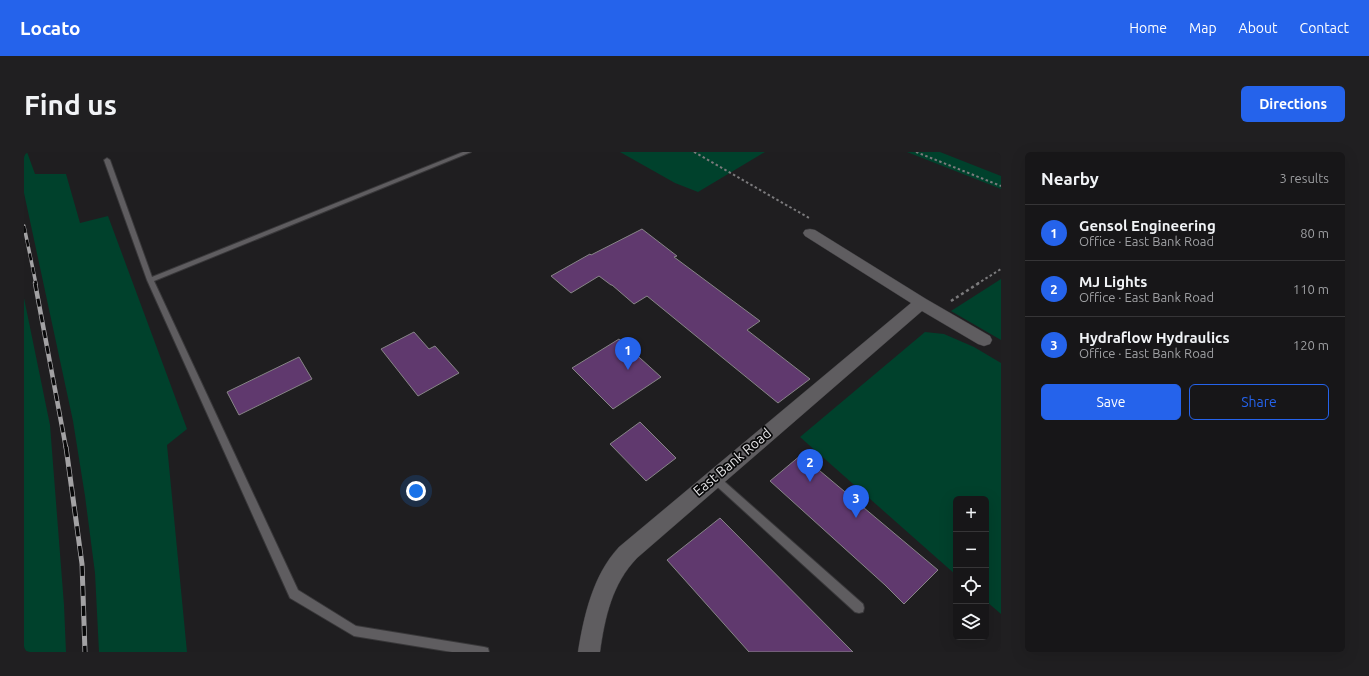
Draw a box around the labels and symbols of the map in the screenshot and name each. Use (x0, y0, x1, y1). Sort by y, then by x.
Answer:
pin: 1 (615, 337, 641, 370)
street label: East Bank Road (690, 425, 774, 499)
pin: 2 (797, 449, 823, 482)
your location (406, 481, 426, 501)
pin: 3 (843, 485, 869, 518)

